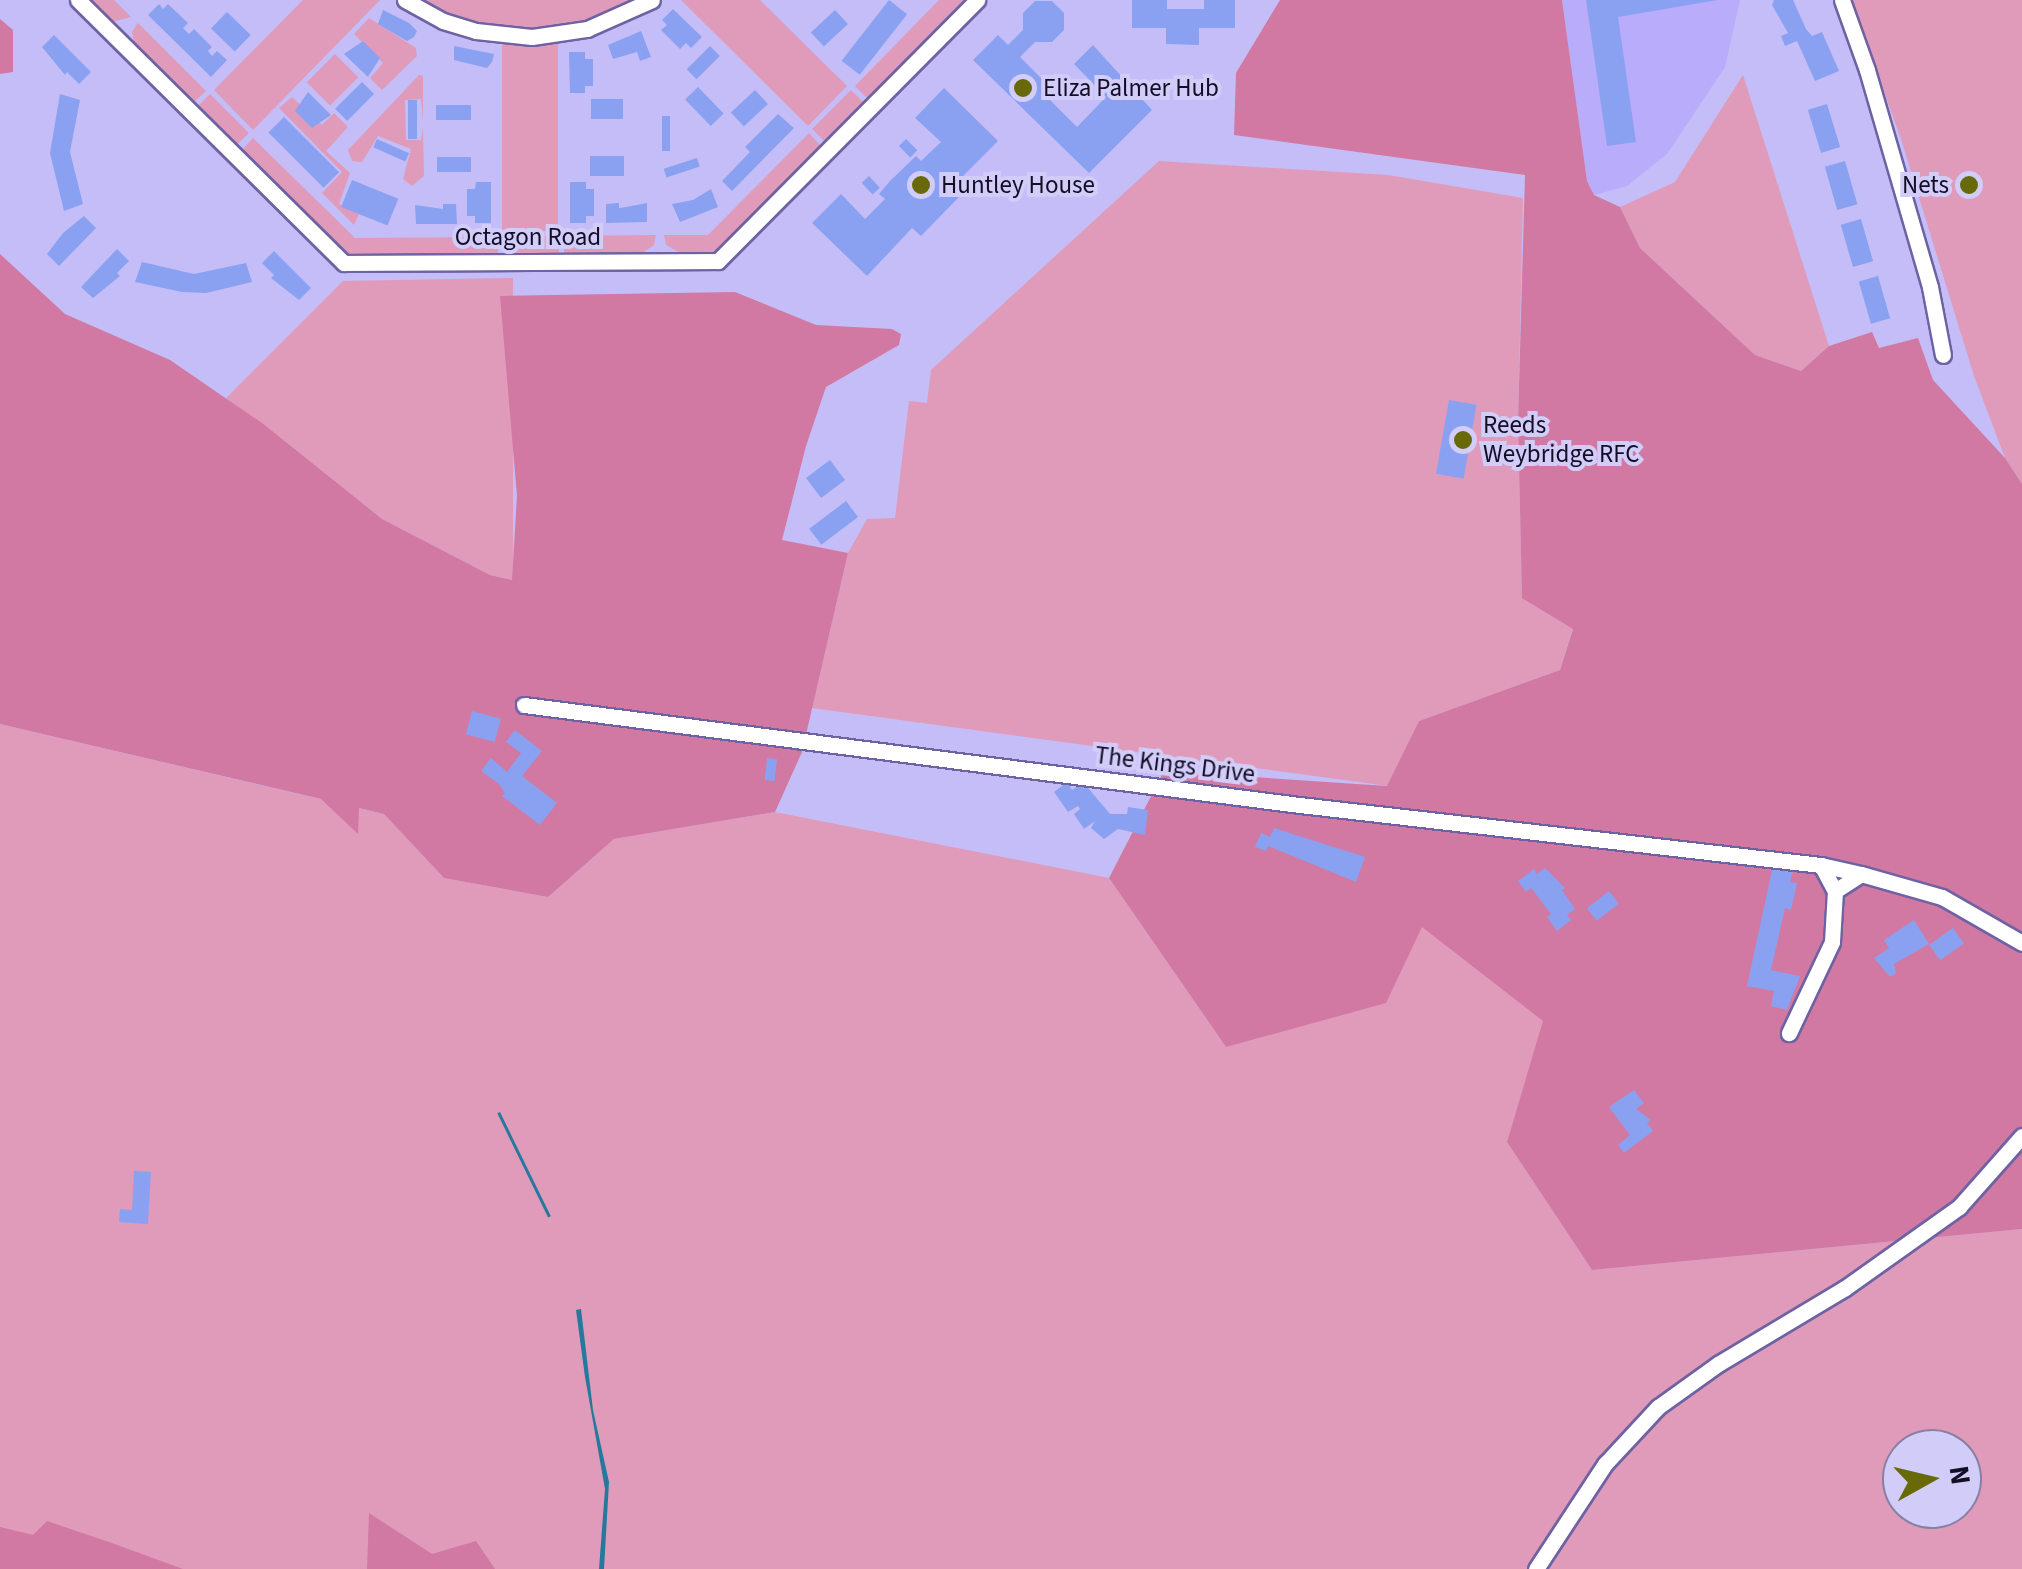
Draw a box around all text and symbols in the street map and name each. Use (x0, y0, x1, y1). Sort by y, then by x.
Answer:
place label: Eliza Palmer Hub (1043, 73, 1219, 103)
marker: Eliza Palmer Hub (1012, 77, 1034, 99)
place label: Huntley House (941, 170, 1095, 200)
place label: Nets (1902, 170, 1949, 200)
marker: Huntley House (910, 174, 932, 196)
marker: Nets (1958, 174, 1980, 196)
street label: Octagon Road (455, 222, 601, 252)
place label: Reeds Weybridge RFC (1483, 411, 1640, 470)
marker: Reeds Weybridge RFC (1452, 429, 1474, 451)
street label: The Kings Drive (1093, 740, 1257, 790)
north arrow (1882, 1429, 1982, 1529)
text: N (1939, 1463, 1981, 1487)

